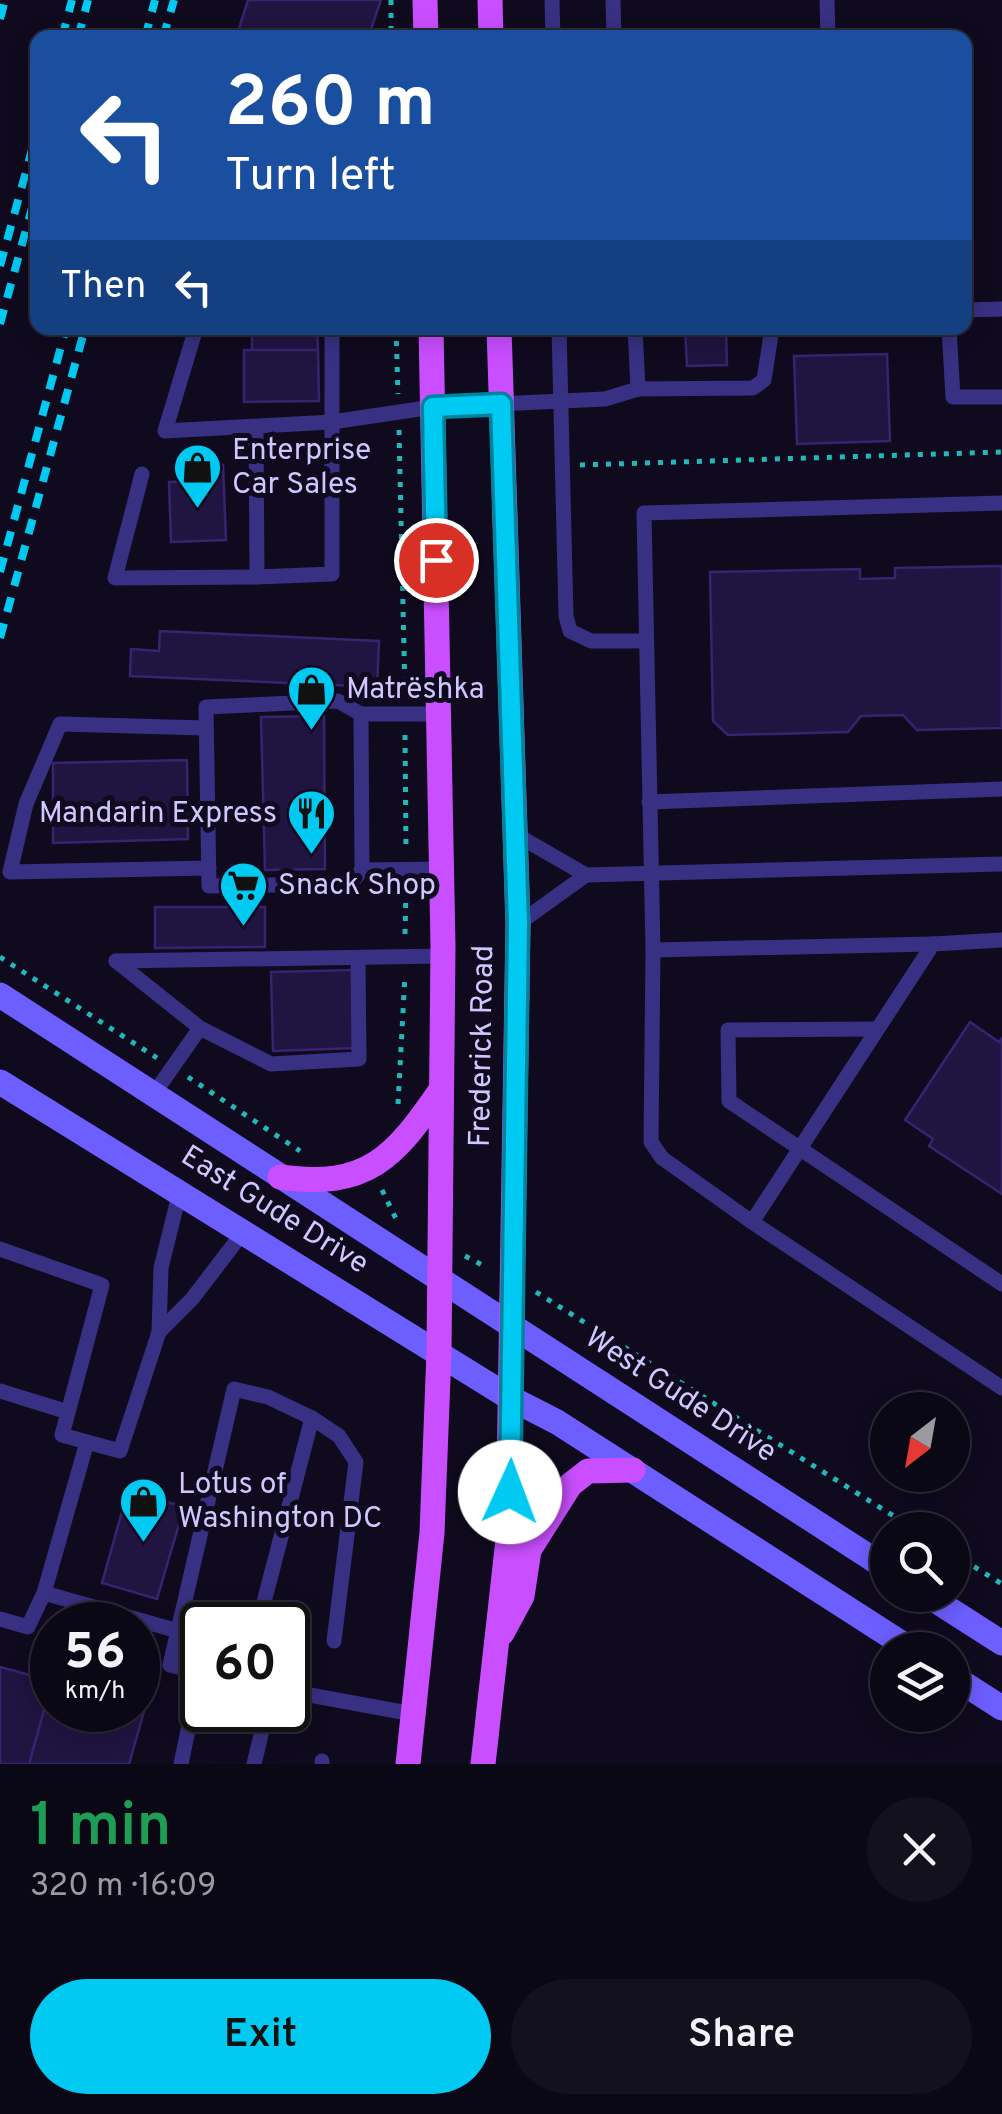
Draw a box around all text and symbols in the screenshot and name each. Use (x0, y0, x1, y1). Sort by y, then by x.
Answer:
text: 260 m (225, 62, 436, 151)
icon: left (60, 70, 190, 200)
text: Turn left (225, 149, 396, 206)
icon: left (166, 260, 221, 315)
text: Then (60, 263, 146, 312)
place label: Enterprise Car Sales (232, 433, 371, 504)
shop icon: Enterprise Car Sales (171, 442, 223, 510)
pin (394, 518, 479, 603)
icon: arrive (409, 533, 464, 588)
shop icon: Matrëshka (285, 664, 337, 732)
place label: Matrëshka (346, 672, 484, 709)
restaurant icon: Mandarin Express (286, 788, 338, 856)
place label: Mandarin Express (39, 796, 277, 833)
supermarket icon: Snack Shop (217, 860, 269, 928)
place label: Snack Shop (278, 868, 436, 905)
street label: Frederick Road (463, 945, 503, 1147)
street label: East Gude Drive (173, 1139, 375, 1283)
street label: West Gude Drive (577, 1320, 783, 1472)
north arrow (870, 1392, 970, 1492)
map controls (870, 1392, 970, 1732)
position arrow (458, 1440, 562, 1544)
place label: Lotus of Washington DC (178, 1467, 382, 1538)
shop icon: Lotus of Washington DC (117, 1476, 169, 1544)
button: search (870, 1512, 970, 1612)
speed limit sign: 60 (180, 1602, 310, 1732)
text: 56 (64, 1623, 126, 1686)
button: layers (870, 1632, 970, 1732)
text: km/h (65, 1676, 125, 1708)
text: 1 min (30, 1791, 171, 1867)
button: close (867, 1797, 972, 1902)
text: 320 m · 16:09 (30, 1867, 216, 1907)
button: Exit (30, 1979, 491, 2094)
button: Share (511, 1979, 972, 2094)

